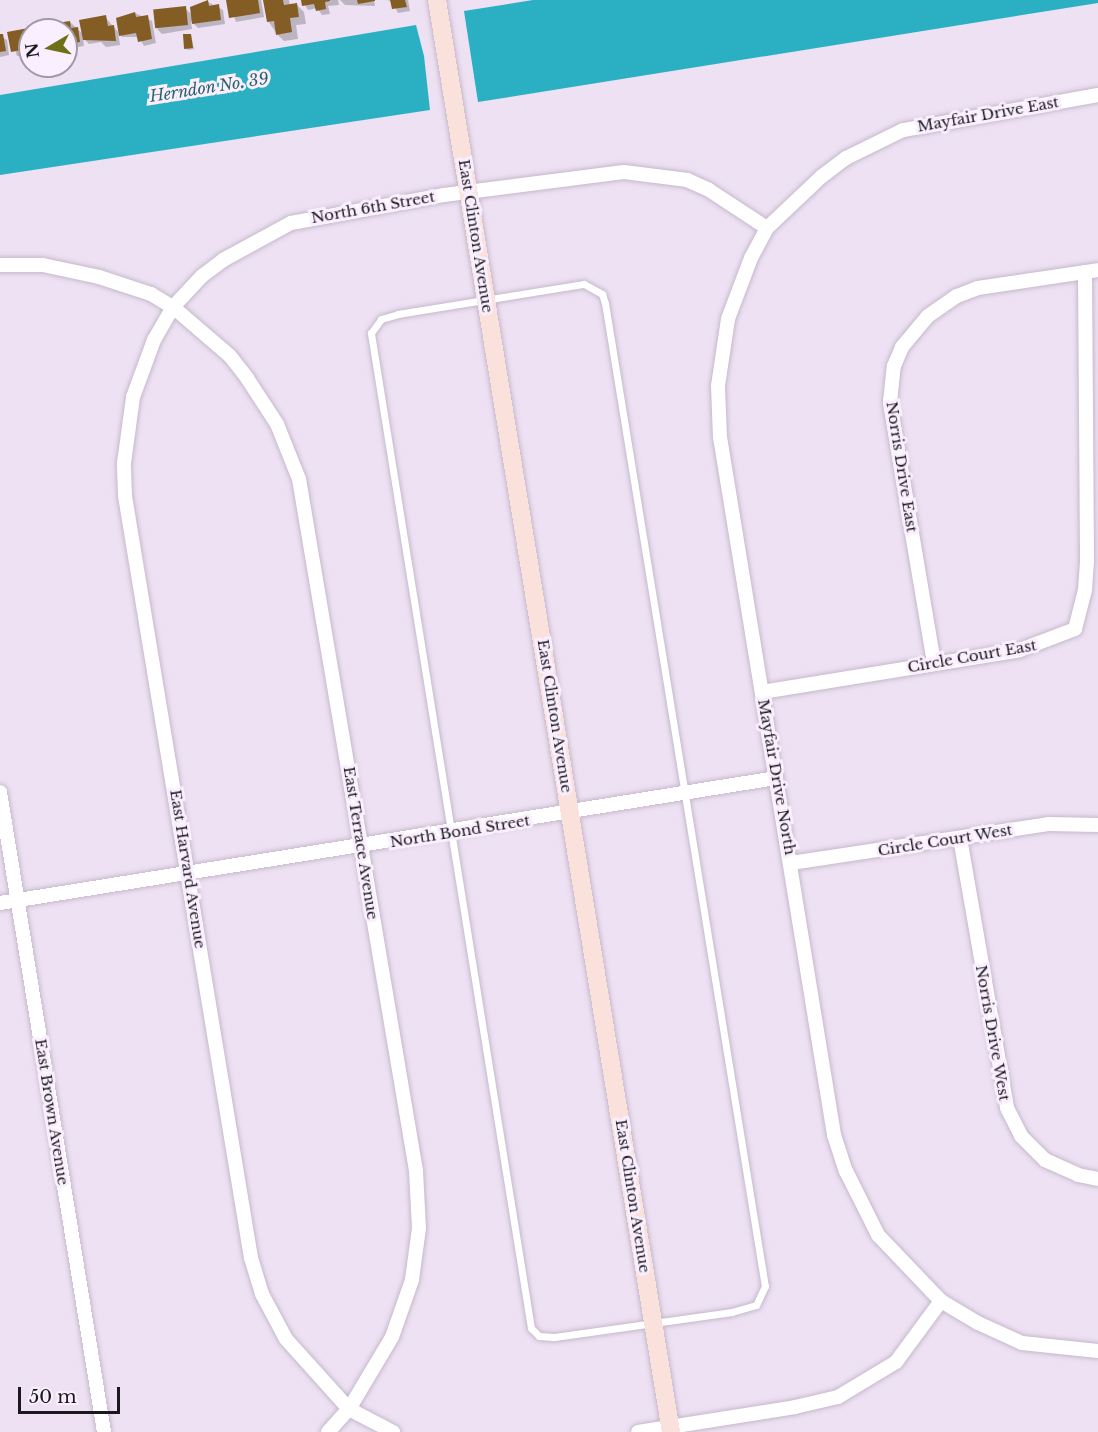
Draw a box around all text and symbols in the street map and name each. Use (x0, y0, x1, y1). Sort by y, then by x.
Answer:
north arrow (18, 18, 78, 78)
text: N (21, 42, 43, 60)
water label: Herndon No. 39 (148, 68, 270, 106)
street label: Mayfair Drive East (916, 93, 1060, 135)
street label: East Clinton Avenue (455, 158, 497, 314)
street label: North 6th Street (310, 187, 436, 227)
street label: Norris Drive East (883, 400, 921, 534)
street label: Circle Court East (906, 636, 1038, 676)
street label: East Clinton Avenue (534, 638, 576, 794)
street label: Mayfair Drive North (754, 698, 800, 856)
street label: East Terrace Avenue (340, 765, 382, 921)
street label: East Harvard Avenue (167, 788, 209, 950)
street label: North Bond Street (389, 811, 531, 851)
street label: Circle Court West (876, 820, 1014, 860)
street label: Norris Drive West (972, 963, 1014, 1103)
street label: East Brown Avenue (31, 1037, 73, 1187)
street label: East Clinton Avenue (612, 1118, 654, 1274)
scale bar (21, 1375, 123, 1413)
text: 50 m (29, 1386, 77, 1408)

